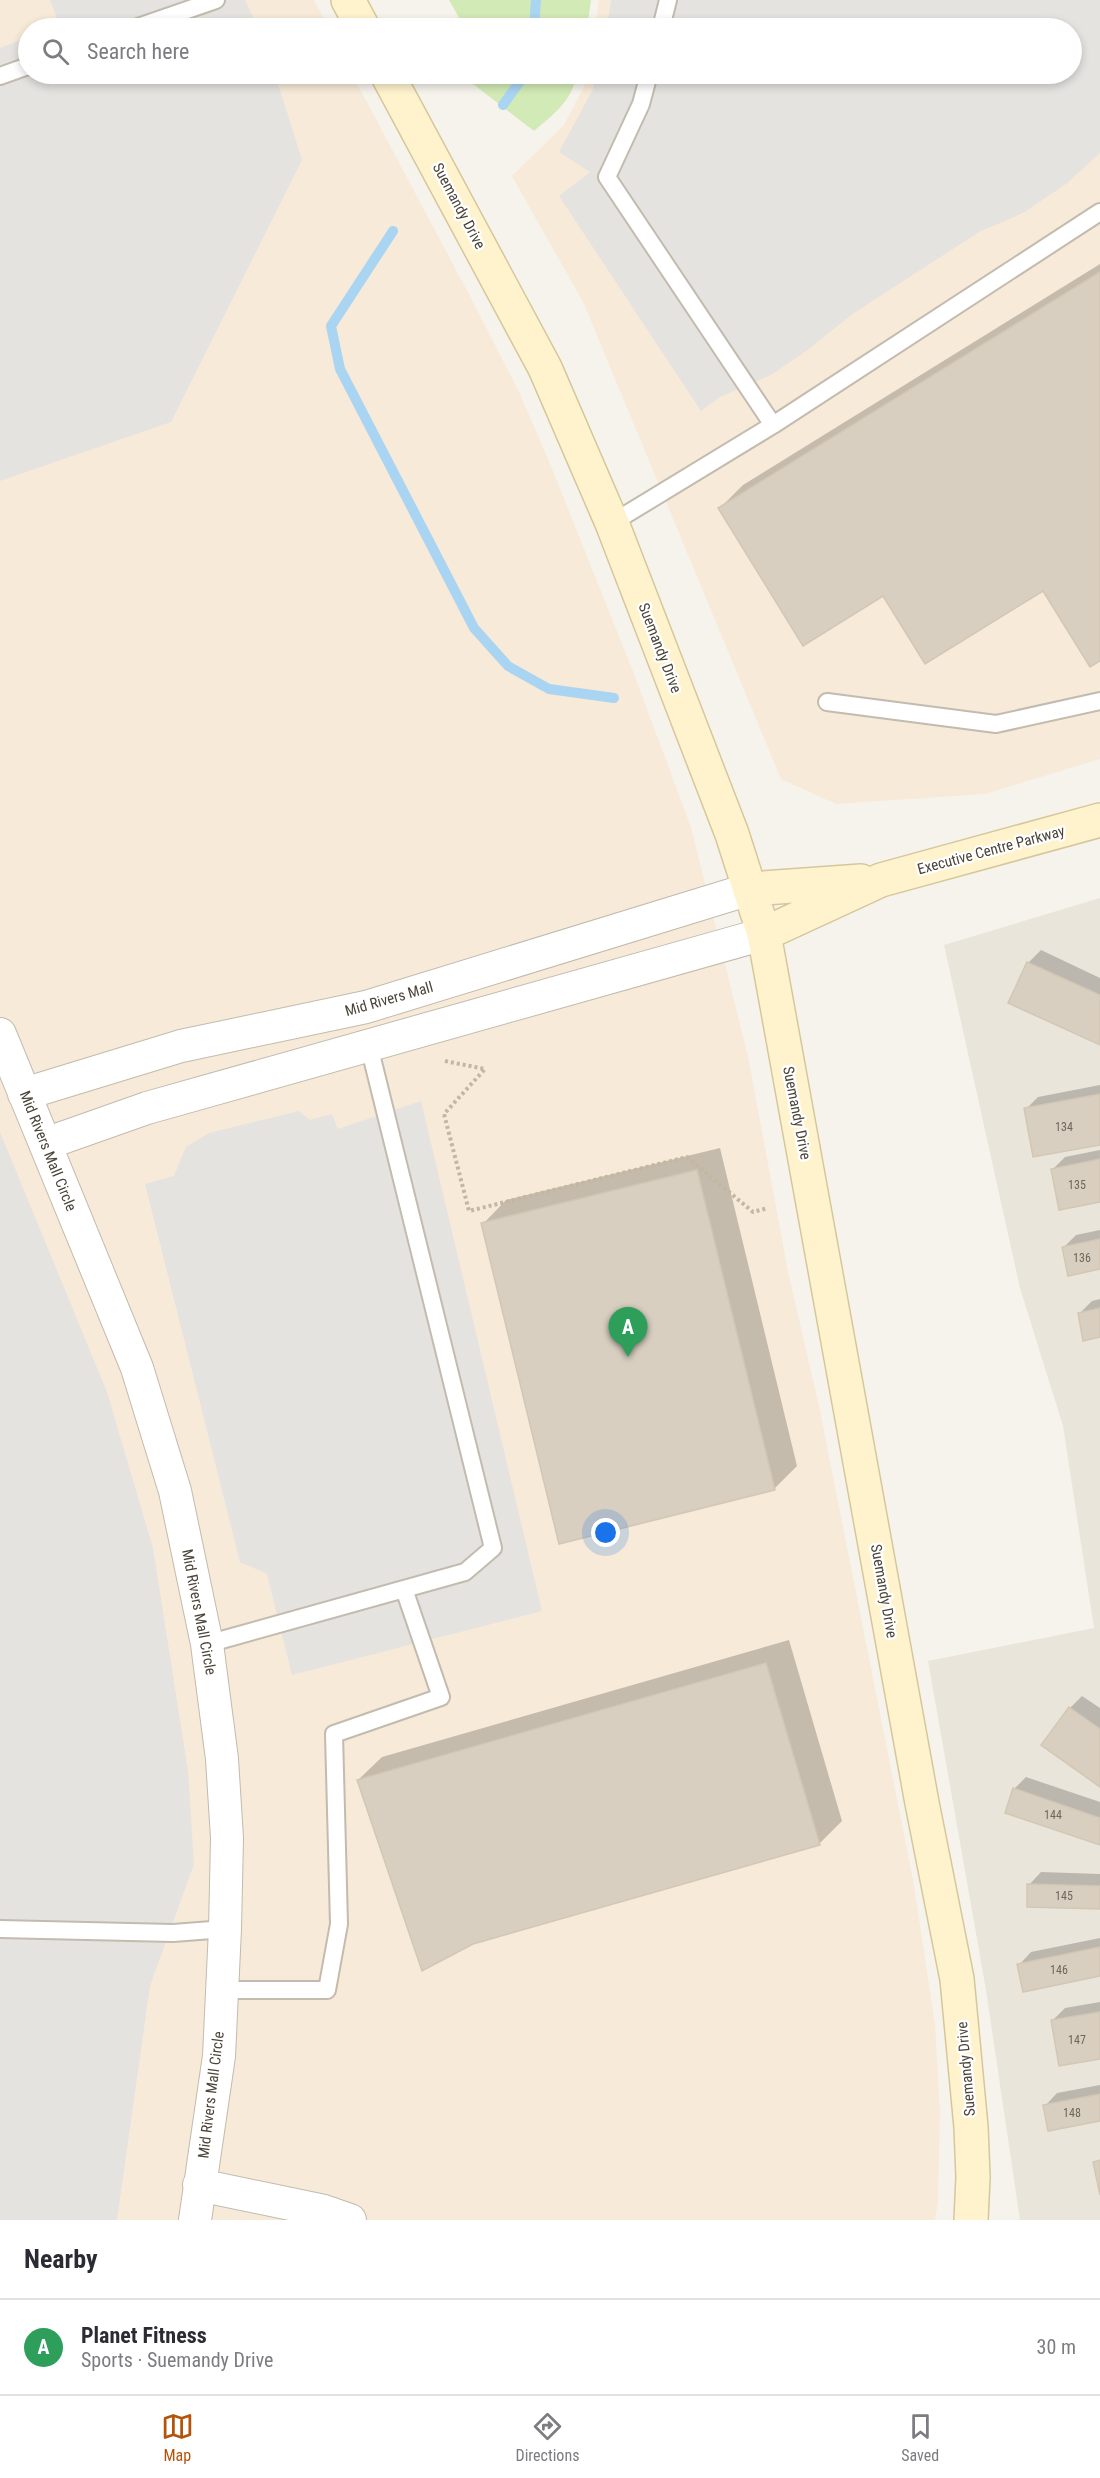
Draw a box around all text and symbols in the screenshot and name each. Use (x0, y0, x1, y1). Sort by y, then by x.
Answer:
search box (18, 18, 1082, 84)
icon: search (39, 35, 72, 68)
text: Search here (87, 39, 189, 64)
street label: Suemandy Drive (429, 160, 489, 252)
street label: Suemandy Drive (635, 600, 685, 696)
street label: Executive Centre Parkway (915, 822, 1067, 878)
street label: Mid Rivers Mall (343, 978, 435, 1020)
street label: Suemandy Drive (779, 1065, 815, 1161)
street label: Mid Rivers Mall Circle (16, 1088, 80, 1214)
house number: 134 (1055, 1120, 1073, 1134)
house number: 135 (1068, 1178, 1086, 1192)
house number: 136 (1073, 1251, 1091, 1265)
pin: A (608, 1308, 648, 1357)
your location (591, 1518, 620, 1547)
street label: Suemandy Drive (867, 1543, 901, 1639)
street label: Mid Rivers Mall Circle (178, 1548, 220, 1676)
house number: 144 (1044, 1808, 1062, 1822)
house number: 145 (1055, 1889, 1073, 1903)
house number: 146 (1050, 1963, 1068, 1977)
street label: Suemandy Drive (953, 2021, 979, 2117)
street label: Mid Rivers Mall Circle (194, 2030, 228, 2160)
house number: 147 (1068, 2033, 1086, 2047)
house number: 148 (1063, 2106, 1081, 2120)
text: Nearby (24, 2244, 98, 2274)
text: Planet Fitness (81, 2323, 207, 2348)
text: A (38, 2335, 49, 2359)
text: 30 m (1037, 2335, 1076, 2359)
text: Sports · Suemandy Drive (81, 2348, 273, 2372)
tab: Map (161, 2410, 194, 2465)
tab: Directions (516, 2410, 579, 2465)
tab: Saved (901, 2410, 939, 2465)

